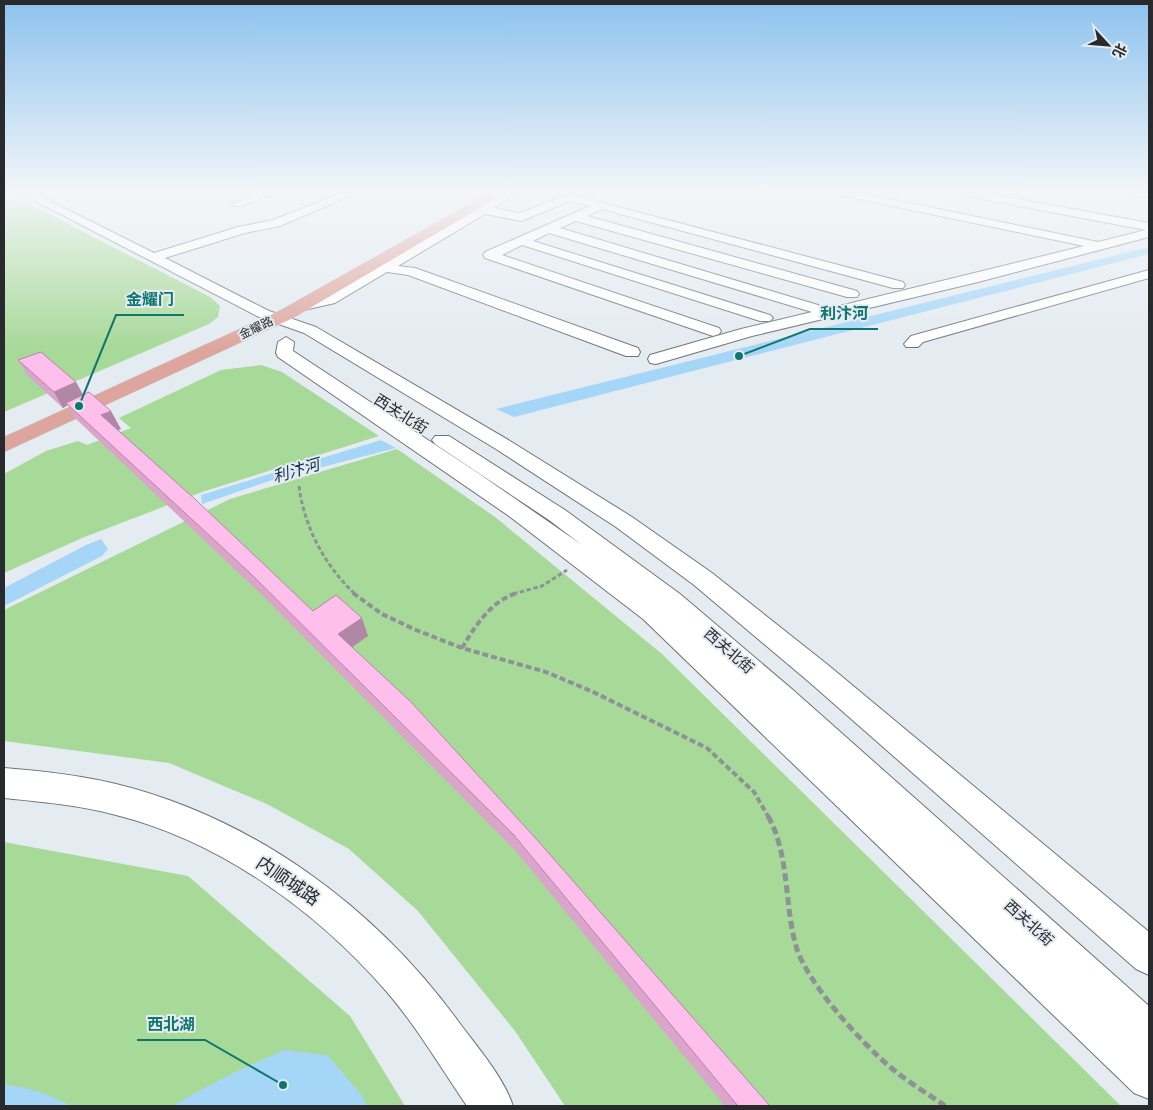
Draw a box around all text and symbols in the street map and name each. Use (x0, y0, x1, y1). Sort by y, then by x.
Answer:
north arrow (1083, 20, 1133, 70)
text: 北 (1109, 41, 1129, 60)
callout: 金耀门 (116, 284, 184, 315)
text: 金耀门 (126, 291, 174, 308)
callout: 利汴河 (810, 298, 878, 329)
text: 利汴河 (820, 305, 868, 322)
street label: 金耀路 (237, 314, 275, 341)
street label: 西关北街 (371, 390, 431, 437)
water label: 利汴河 (271, 455, 324, 485)
street label: 西关北街 (701, 625, 758, 677)
street label: 内顺城路 (253, 853, 323, 909)
street label: 西关北街 (1001, 896, 1057, 949)
callout: 西北湖 (137, 1009, 205, 1040)
text: 西北湖 (147, 1016, 195, 1033)

